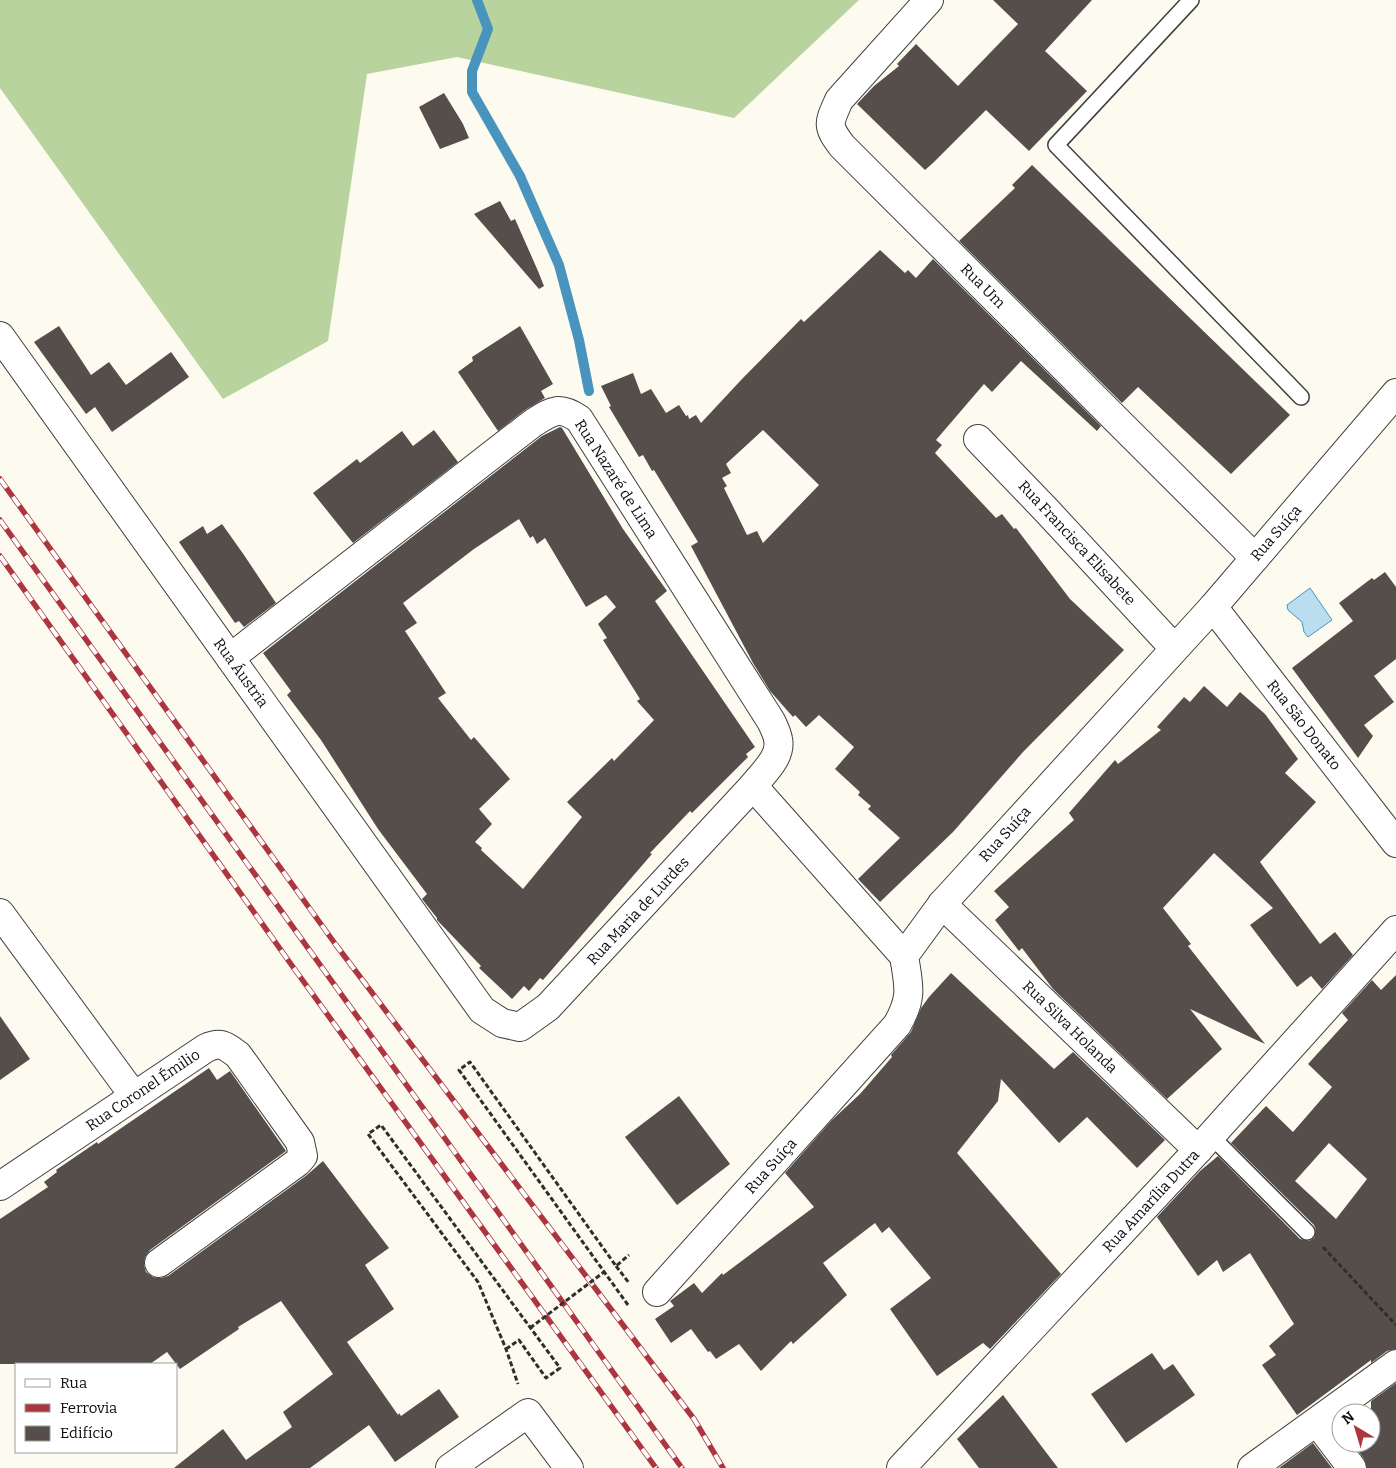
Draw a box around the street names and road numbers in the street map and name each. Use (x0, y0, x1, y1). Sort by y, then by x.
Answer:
street label: Rua Um (957, 260, 1010, 313)
street label: Rua Nazaré de Lima (571, 416, 661, 542)
street label: Rua Francisca Elisabete (1015, 477, 1139, 609)
street label: Rua Suíça (1247, 501, 1305, 565)
street label: Rua Áustria (210, 635, 272, 711)
street label: Rua São Donato (1263, 676, 1345, 774)
street label: Rua Suíça (975, 803, 1035, 865)
street label: Rua Maria de Lurdes (583, 853, 693, 969)
street label: Rua Silva Holanda (1019, 977, 1121, 1077)
street label: Rua Coronel Émilio (83, 1045, 203, 1135)
street label: Rua Suíça (741, 1135, 801, 1197)
street label: Rua Amarília Dutra (1099, 1146, 1203, 1256)

